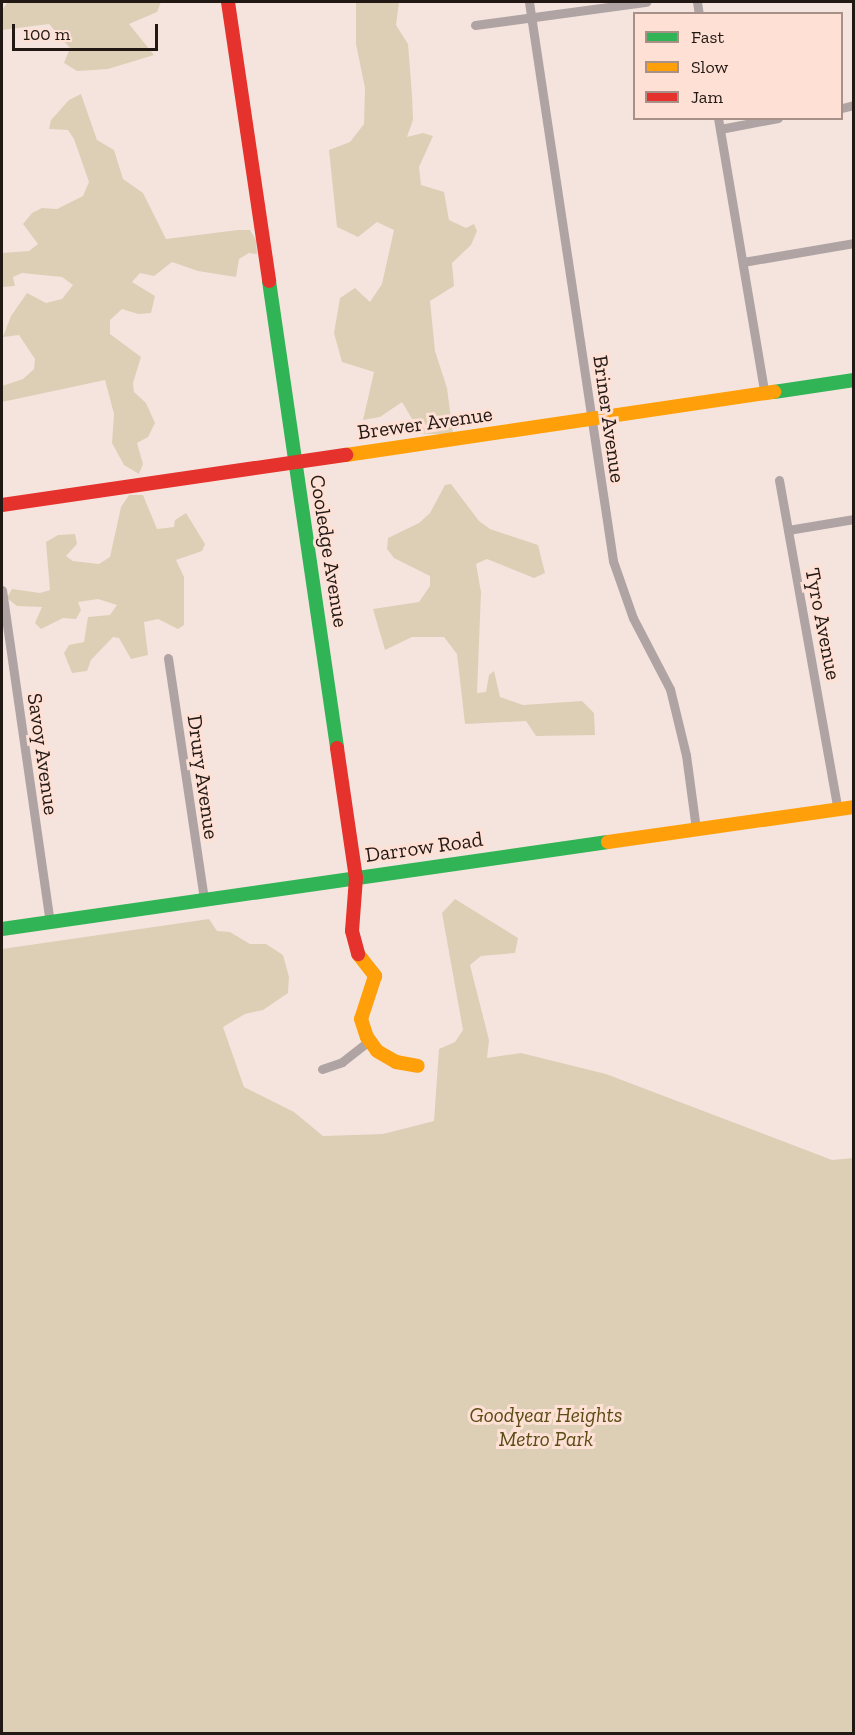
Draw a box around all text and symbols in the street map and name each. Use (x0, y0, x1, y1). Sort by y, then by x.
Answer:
scale bar (15, 12, 160, 50)
legend (633, 12, 843, 120)
text: 100 m (23, 23, 70, 45)
text: Fast (691, 26, 724, 48)
text: Slow (691, 56, 728, 78)
text: Jam (691, 86, 723, 108)
street label: Briner Avenue (588, 353, 630, 485)
street label: Brewer Avenue (355, 401, 495, 445)
street label: Cooledge Avenue (304, 473, 354, 629)
street label: Tyro Avenue (800, 566, 846, 682)
street label: Savoy Avenue (22, 691, 64, 817)
street label: Drury Avenue (182, 713, 224, 841)
street label: Darrow Road (363, 826, 485, 868)
park label: Goodyear Heights Metro Park (469, 1402, 623, 1452)

